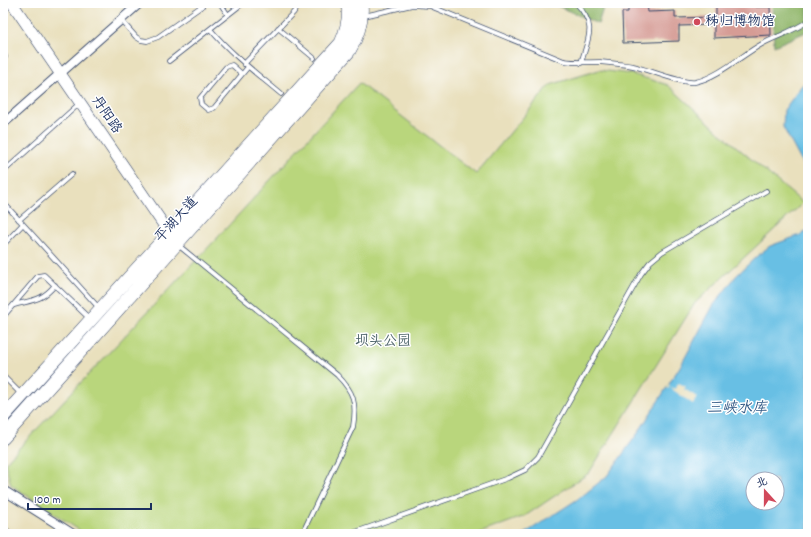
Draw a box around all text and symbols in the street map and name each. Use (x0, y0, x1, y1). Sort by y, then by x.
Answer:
place label: 秭归博物馆 (705, 12, 775, 32)
marker: 秭归博物馆 (692, 17, 702, 27)
street label: 丹阳路 (86, 92, 126, 138)
street label: 平湖大道 (151, 193, 203, 247)
park label: 坝头公园 (355, 332, 411, 352)
water label: 三峡水库 (707, 398, 768, 420)
north arrow (745, 471, 785, 511)
text: 北 (754, 474, 770, 493)
scale bar (28, 485, 151, 511)
text: 100 m (34, 492, 61, 509)

